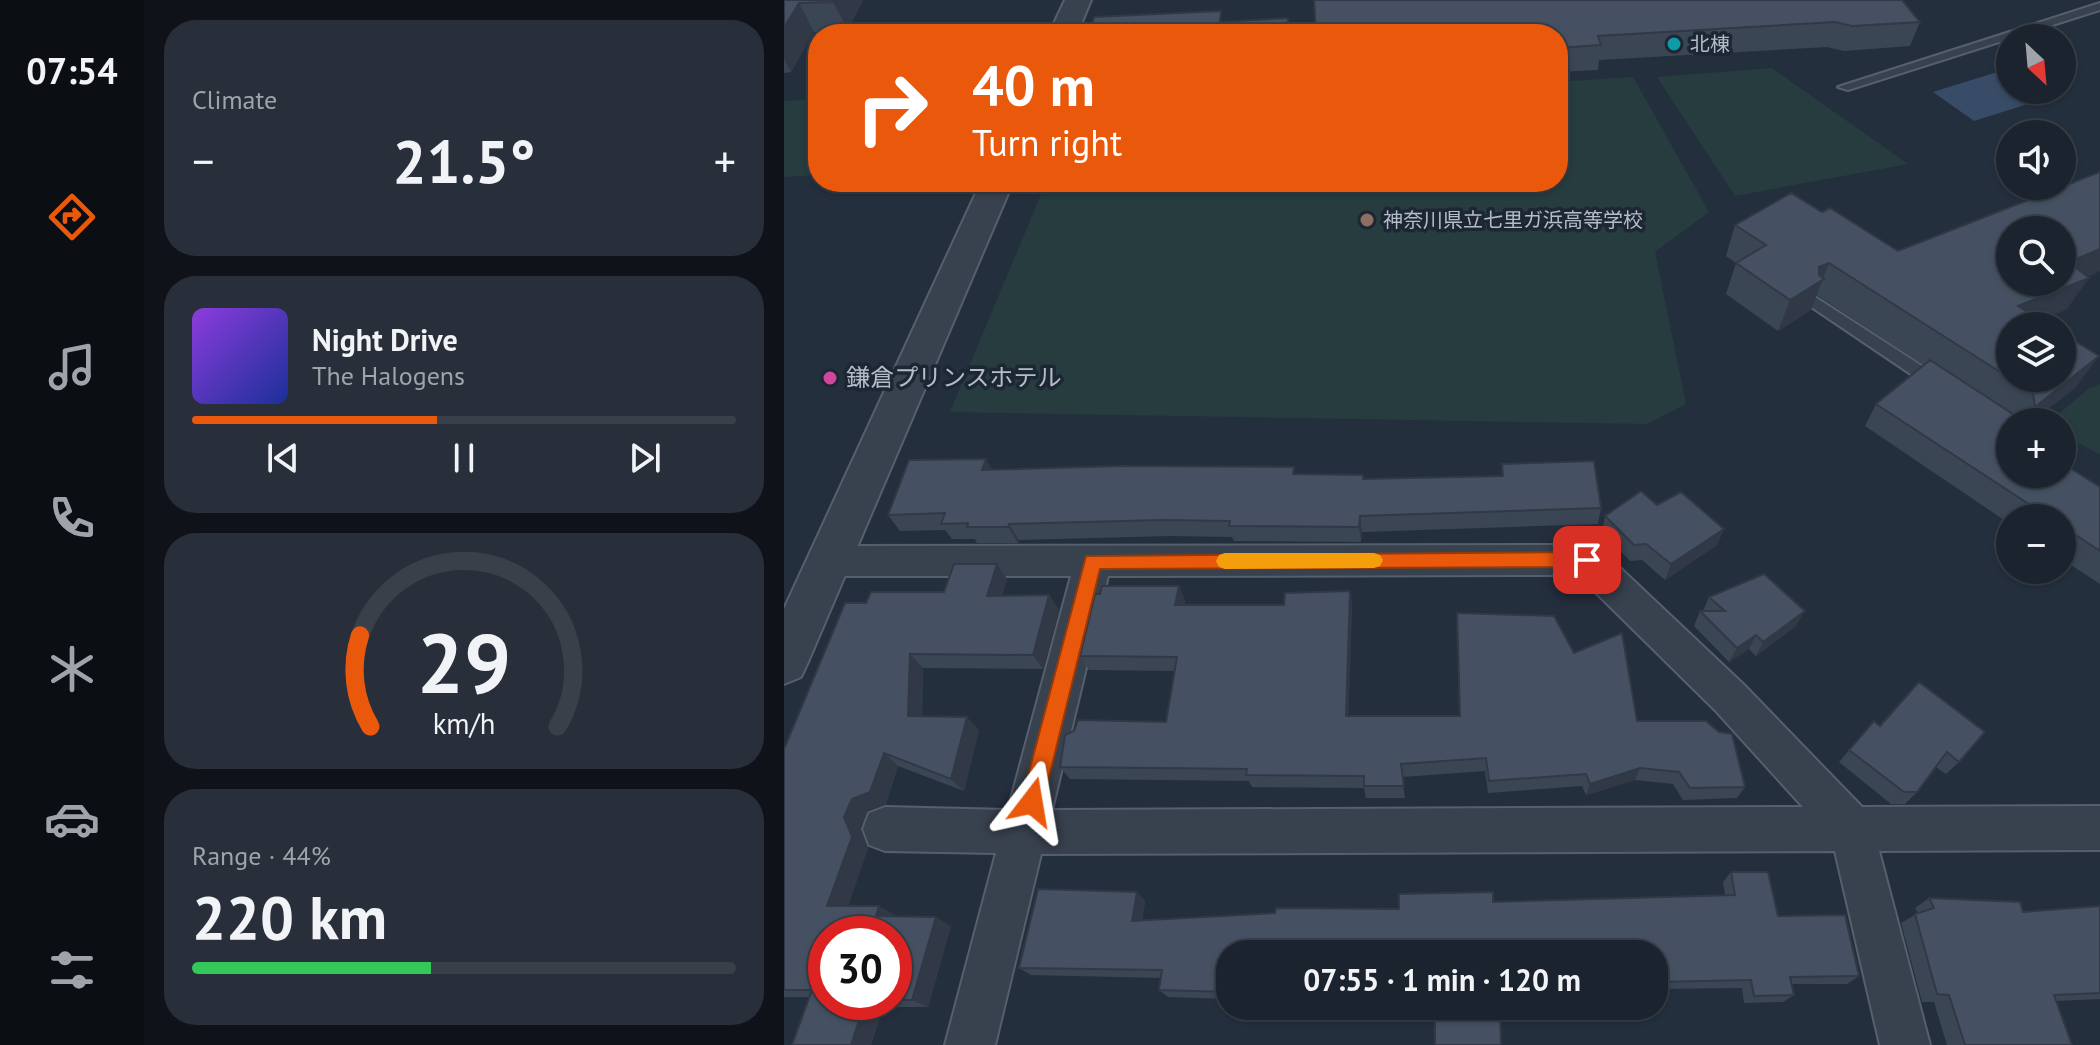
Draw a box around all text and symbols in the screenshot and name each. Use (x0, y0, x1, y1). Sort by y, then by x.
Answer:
north arrow (1996, 24, 2076, 104)
map controls (1996, 24, 2076, 584)
place label: 北棟 (1690, 31, 1730, 57)
marker: 北棟 (1665, 35, 1683, 53)
text: 07:54 (26, 47, 118, 94)
text: 40 m (972, 49, 1095, 121)
icon: right (840, 56, 944, 160)
text: Climate (192, 83, 277, 116)
text: Turn right (972, 119, 1122, 166)
button: sound (1996, 120, 2076, 200)
text: 21.5° (392, 122, 536, 200)
text: − (192, 132, 214, 189)
text: + (714, 132, 736, 189)
icon: directions (44, 189, 100, 245)
place label: 神奈川県立七里ガ浜高等学校 (1383, 207, 1643, 233)
marker: 神奈川県立七里ガ浜高等学校 (1358, 211, 1376, 229)
button: search (1996, 216, 2076, 296)
button: layers (1996, 312, 2076, 392)
text: Night Drive (312, 320, 458, 359)
icon: music (44, 339, 100, 395)
text: The Halogens (312, 359, 465, 392)
place label: 鎌倉プリンスホテル (846, 362, 1062, 393)
marker: 鎌倉プリンスホテル (821, 369, 839, 387)
button: + (1996, 408, 2076, 488)
icon: previous (261, 436, 305, 480)
icon: pause (442, 436, 486, 480)
icon: next (623, 436, 667, 480)
icon: phone (44, 490, 100, 546)
button: − (1996, 504, 2076, 584)
pin (1553, 526, 1621, 594)
icon: arrive (1565, 538, 1609, 582)
text: 29 (417, 607, 511, 715)
icon: climate (44, 641, 100, 697)
text: km/h (433, 705, 495, 742)
position arrow (990, 760, 1074, 844)
icon: car (44, 791, 100, 847)
text: Range · 44% (192, 839, 331, 872)
text: 220 km (192, 878, 387, 956)
speed limit sign: 30 (808, 916, 912, 1020)
icon: filters (44, 942, 100, 998)
text: 07:55 · 1 min · 120 m (1303, 960, 1581, 999)

